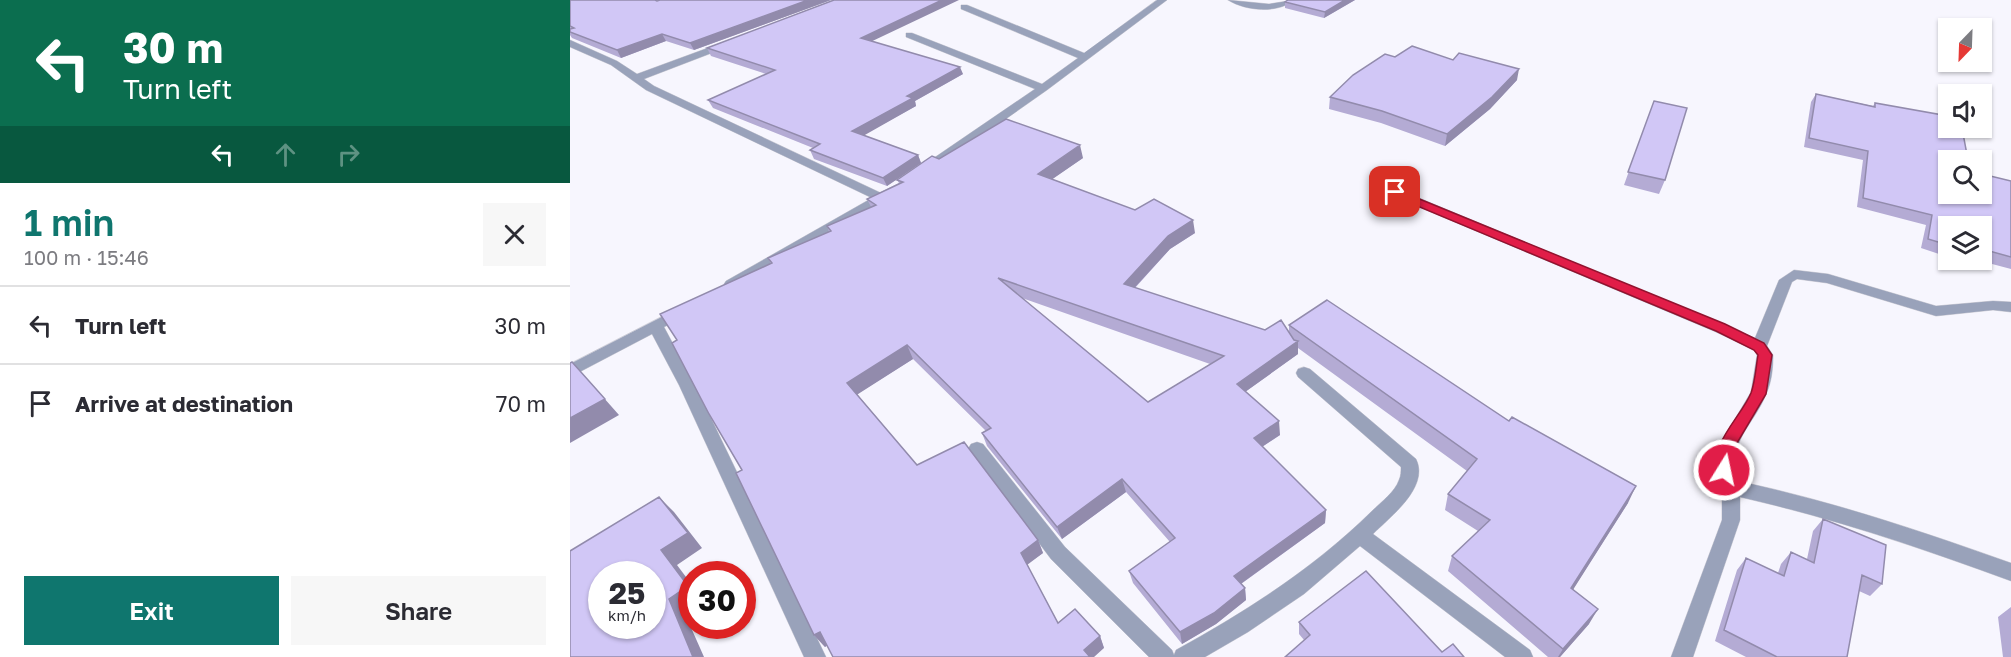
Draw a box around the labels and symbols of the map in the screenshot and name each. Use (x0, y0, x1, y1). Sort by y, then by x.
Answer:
north arrow (1938, 18, 1992, 72)
pin (1369, 166, 1420, 217)
position arrow (1692, 438, 1756, 502)
speed limit sign: 30 (678, 561, 756, 639)

